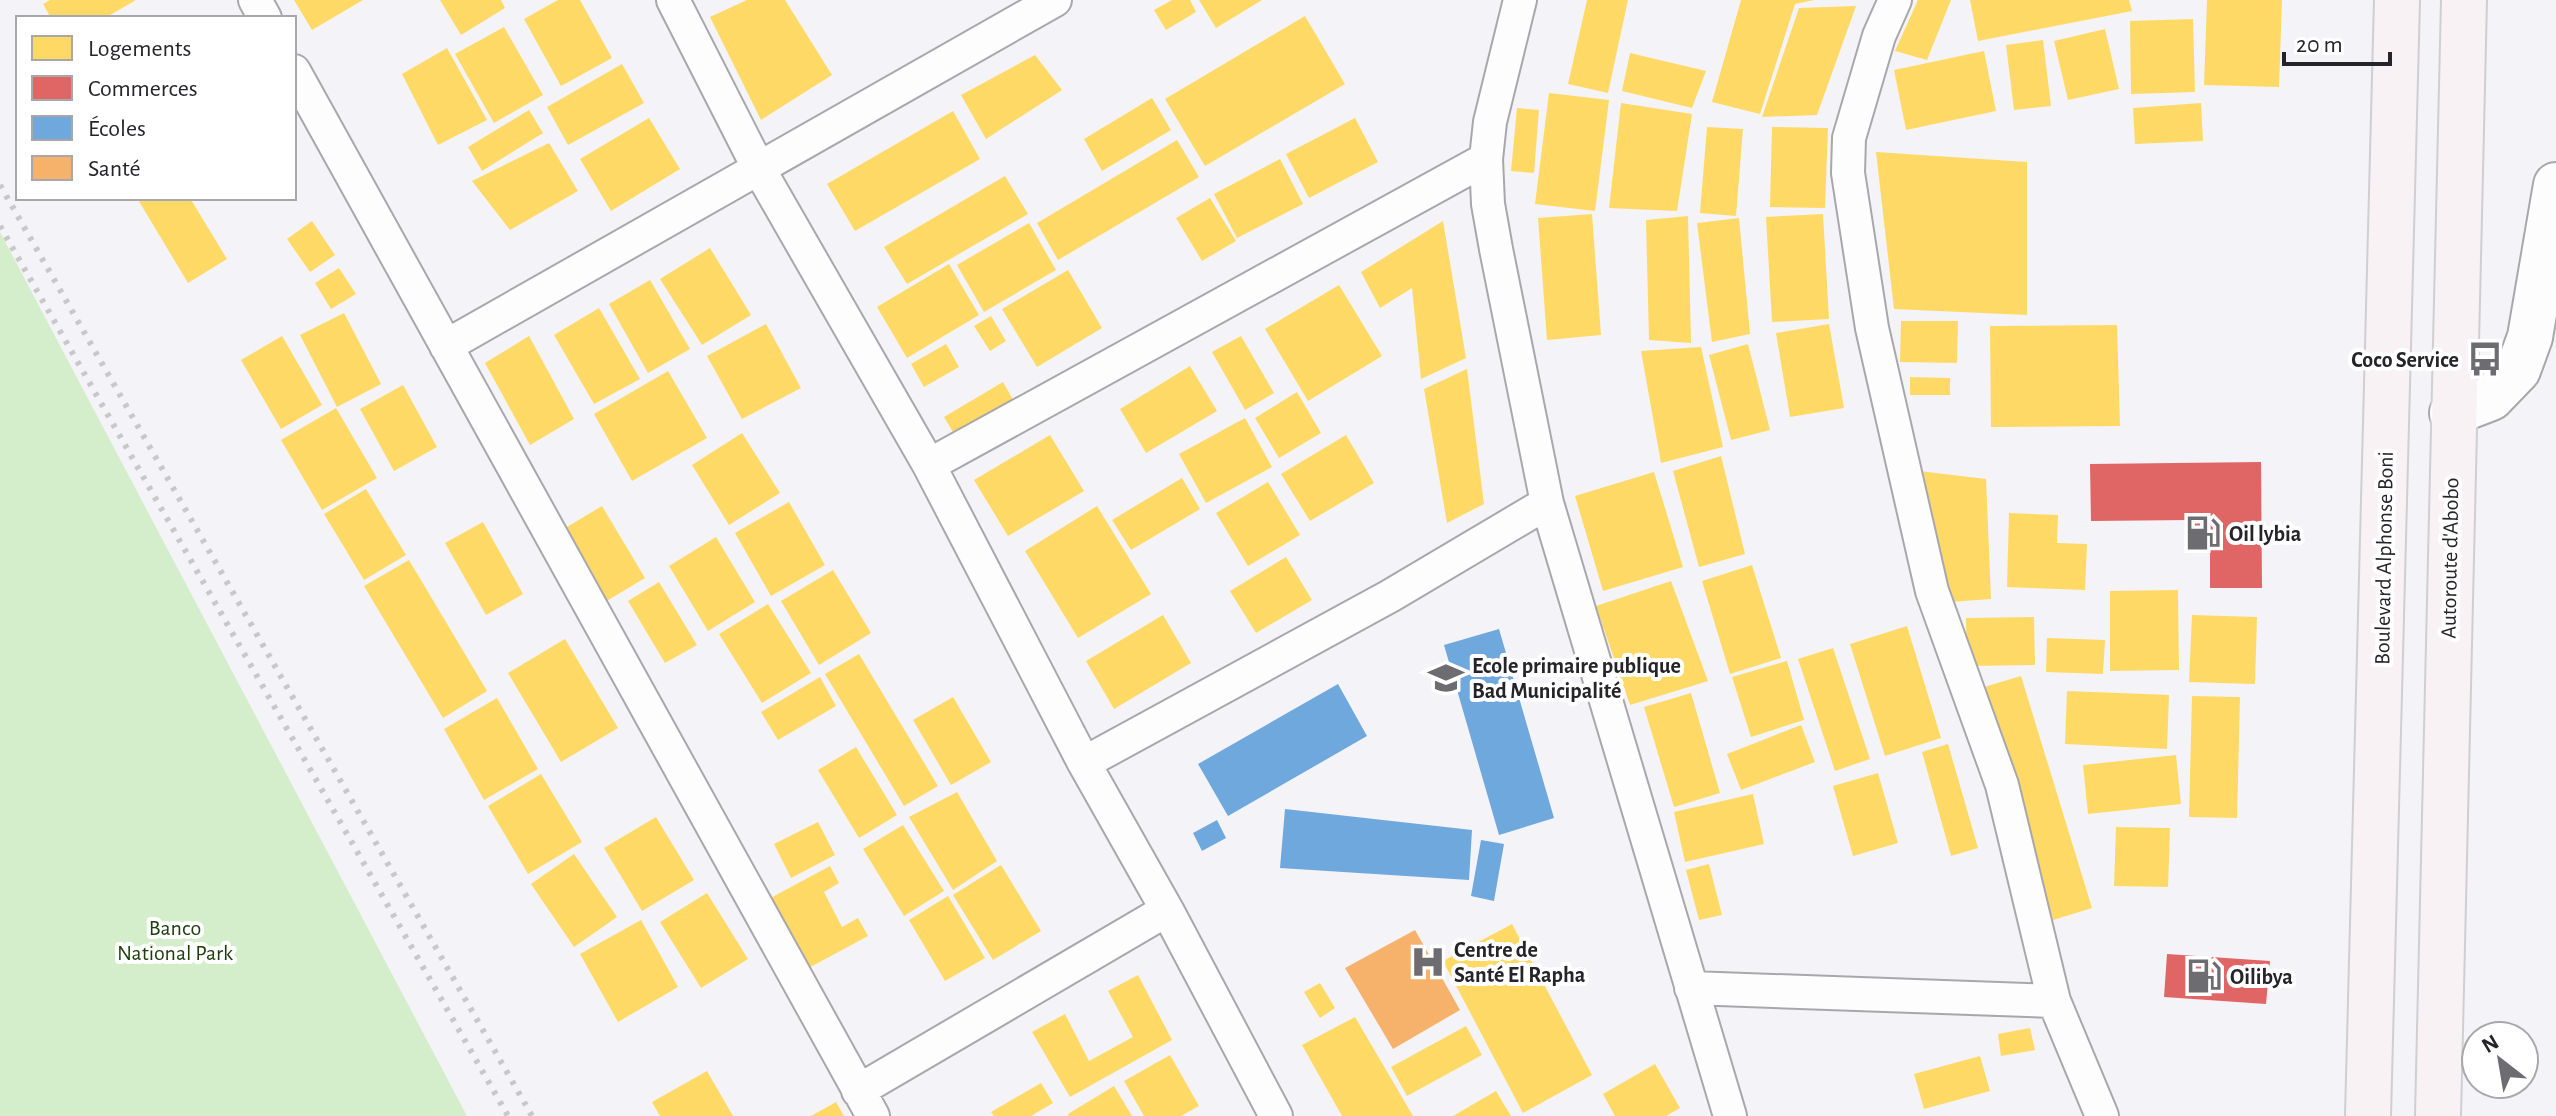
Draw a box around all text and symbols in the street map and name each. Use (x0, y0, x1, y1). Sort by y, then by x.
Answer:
legend (16, 16, 296, 200)
scale bar (2284, 16, 2390, 66)
text: 20 m (2296, 33, 2343, 57)
text: Logements (88, 37, 191, 61)
text: Commerces (88, 77, 198, 101)
text: Écoles (88, 115, 146, 141)
text: Santé (88, 157, 140, 181)
bus stop icon: Coco Service (2466, 340, 2504, 378)
place label: Coco Service (2351, 349, 2459, 371)
street label: Boulevard Alphonse Boni (2371, 451, 2397, 665)
street label: Autoroute d'Abobo (2438, 477, 2462, 639)
fuel station icon: Oil lybia (2184, 514, 2222, 552)
place label: Oil lybia (2229, 523, 2302, 546)
place label: Ecole primaire publique Bad Municipalité (1472, 655, 1681, 702)
school or university icon: Ecole primaire publique Bad Municipalité (1427, 659, 1465, 697)
park label: Banco National Park (117, 917, 233, 964)
place label: Centre de Santé El Rapha (1454, 939, 1586, 986)
hospital icon: Centre de Santé El Rapha (1409, 943, 1447, 981)
fuel station icon: Oilibya (2185, 957, 2223, 995)
place label: Oilibya (2230, 966, 2293, 989)
north arrow (2460, 1020, 2540, 1100)
text: N (2478, 1030, 2502, 1057)

